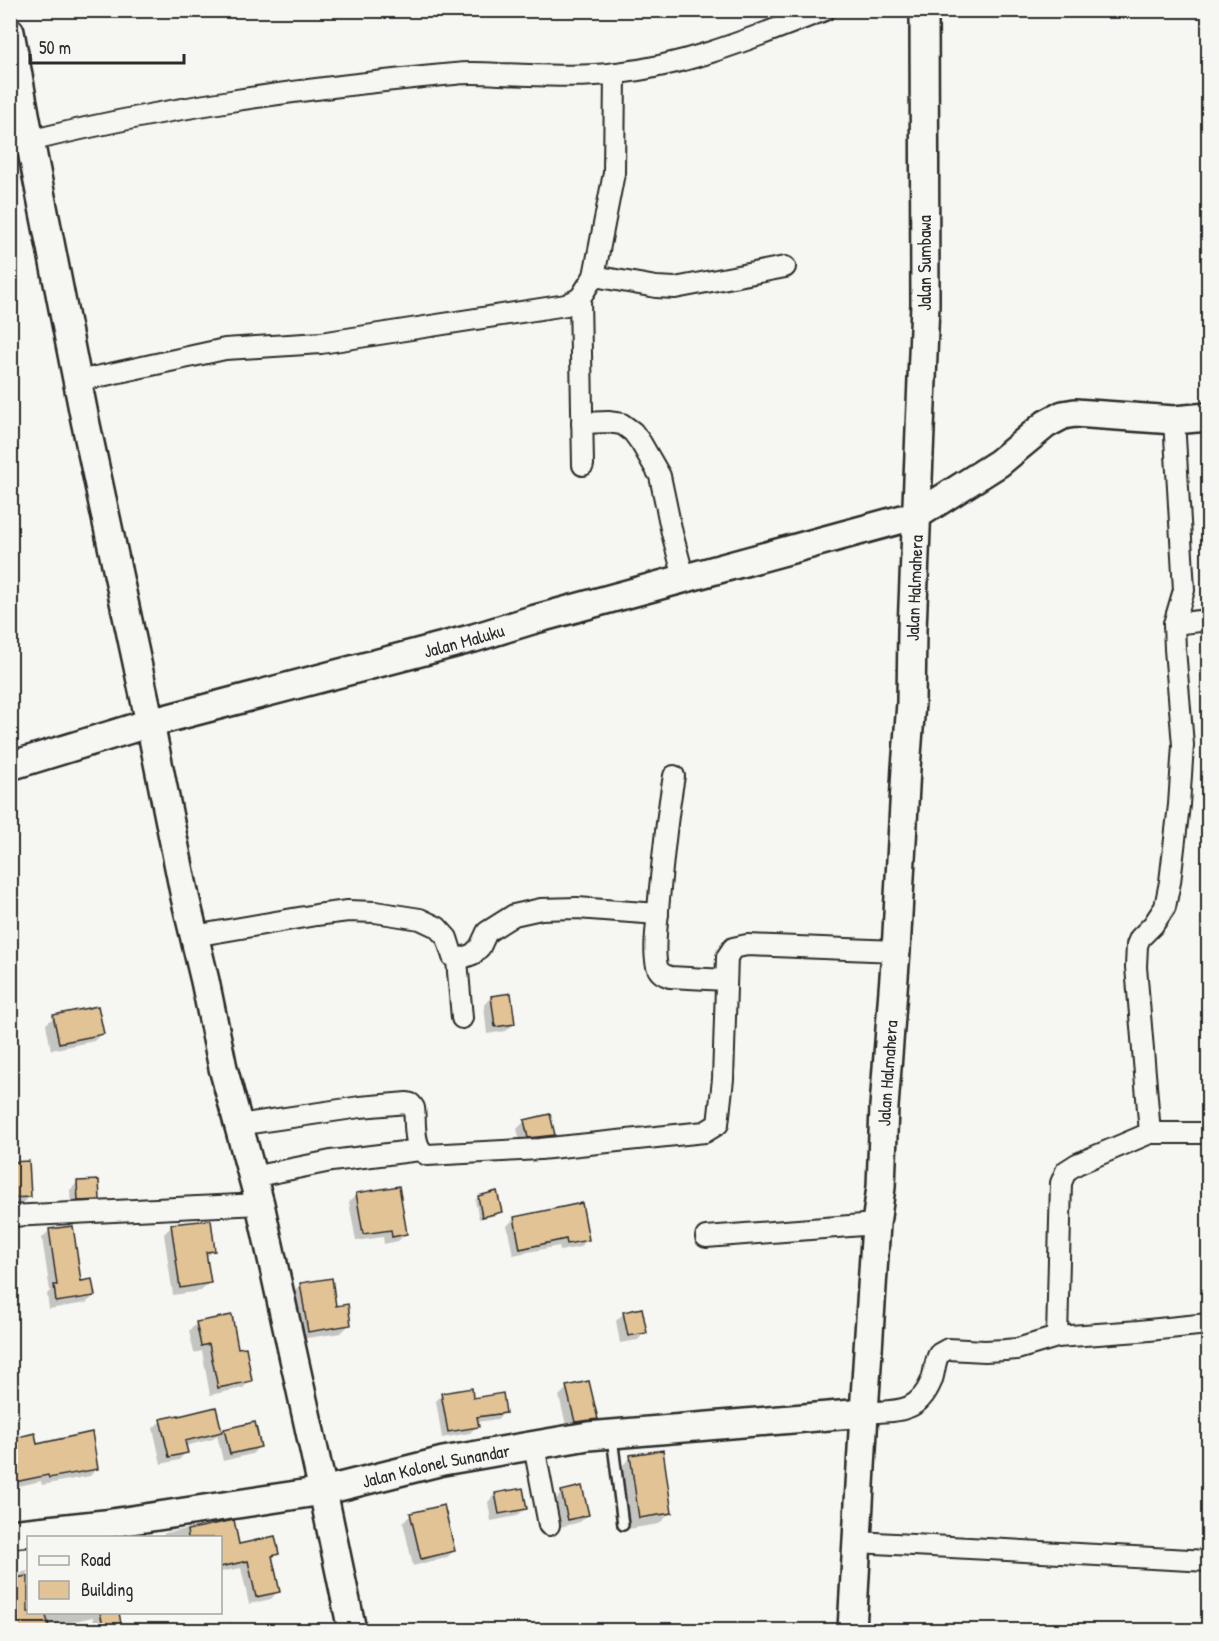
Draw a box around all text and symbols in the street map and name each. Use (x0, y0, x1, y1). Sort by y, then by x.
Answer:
scale bar (30, 27, 184, 65)
text: 50 m (39, 35, 71, 60)
street label: Jalan Sumbawa (912, 215, 937, 311)
street label: Jalan Halmahera (899, 535, 928, 641)
street label: Jalan Maluku (421, 617, 507, 663)
street label: Jalan Halmahera (871, 1019, 903, 1127)
street label: Jalan Kolonel Sunandar (359, 1437, 512, 1493)
legend (27, 1536, 222, 1614)
text: Road (81, 1547, 111, 1572)
text: Building (81, 1577, 133, 1602)

